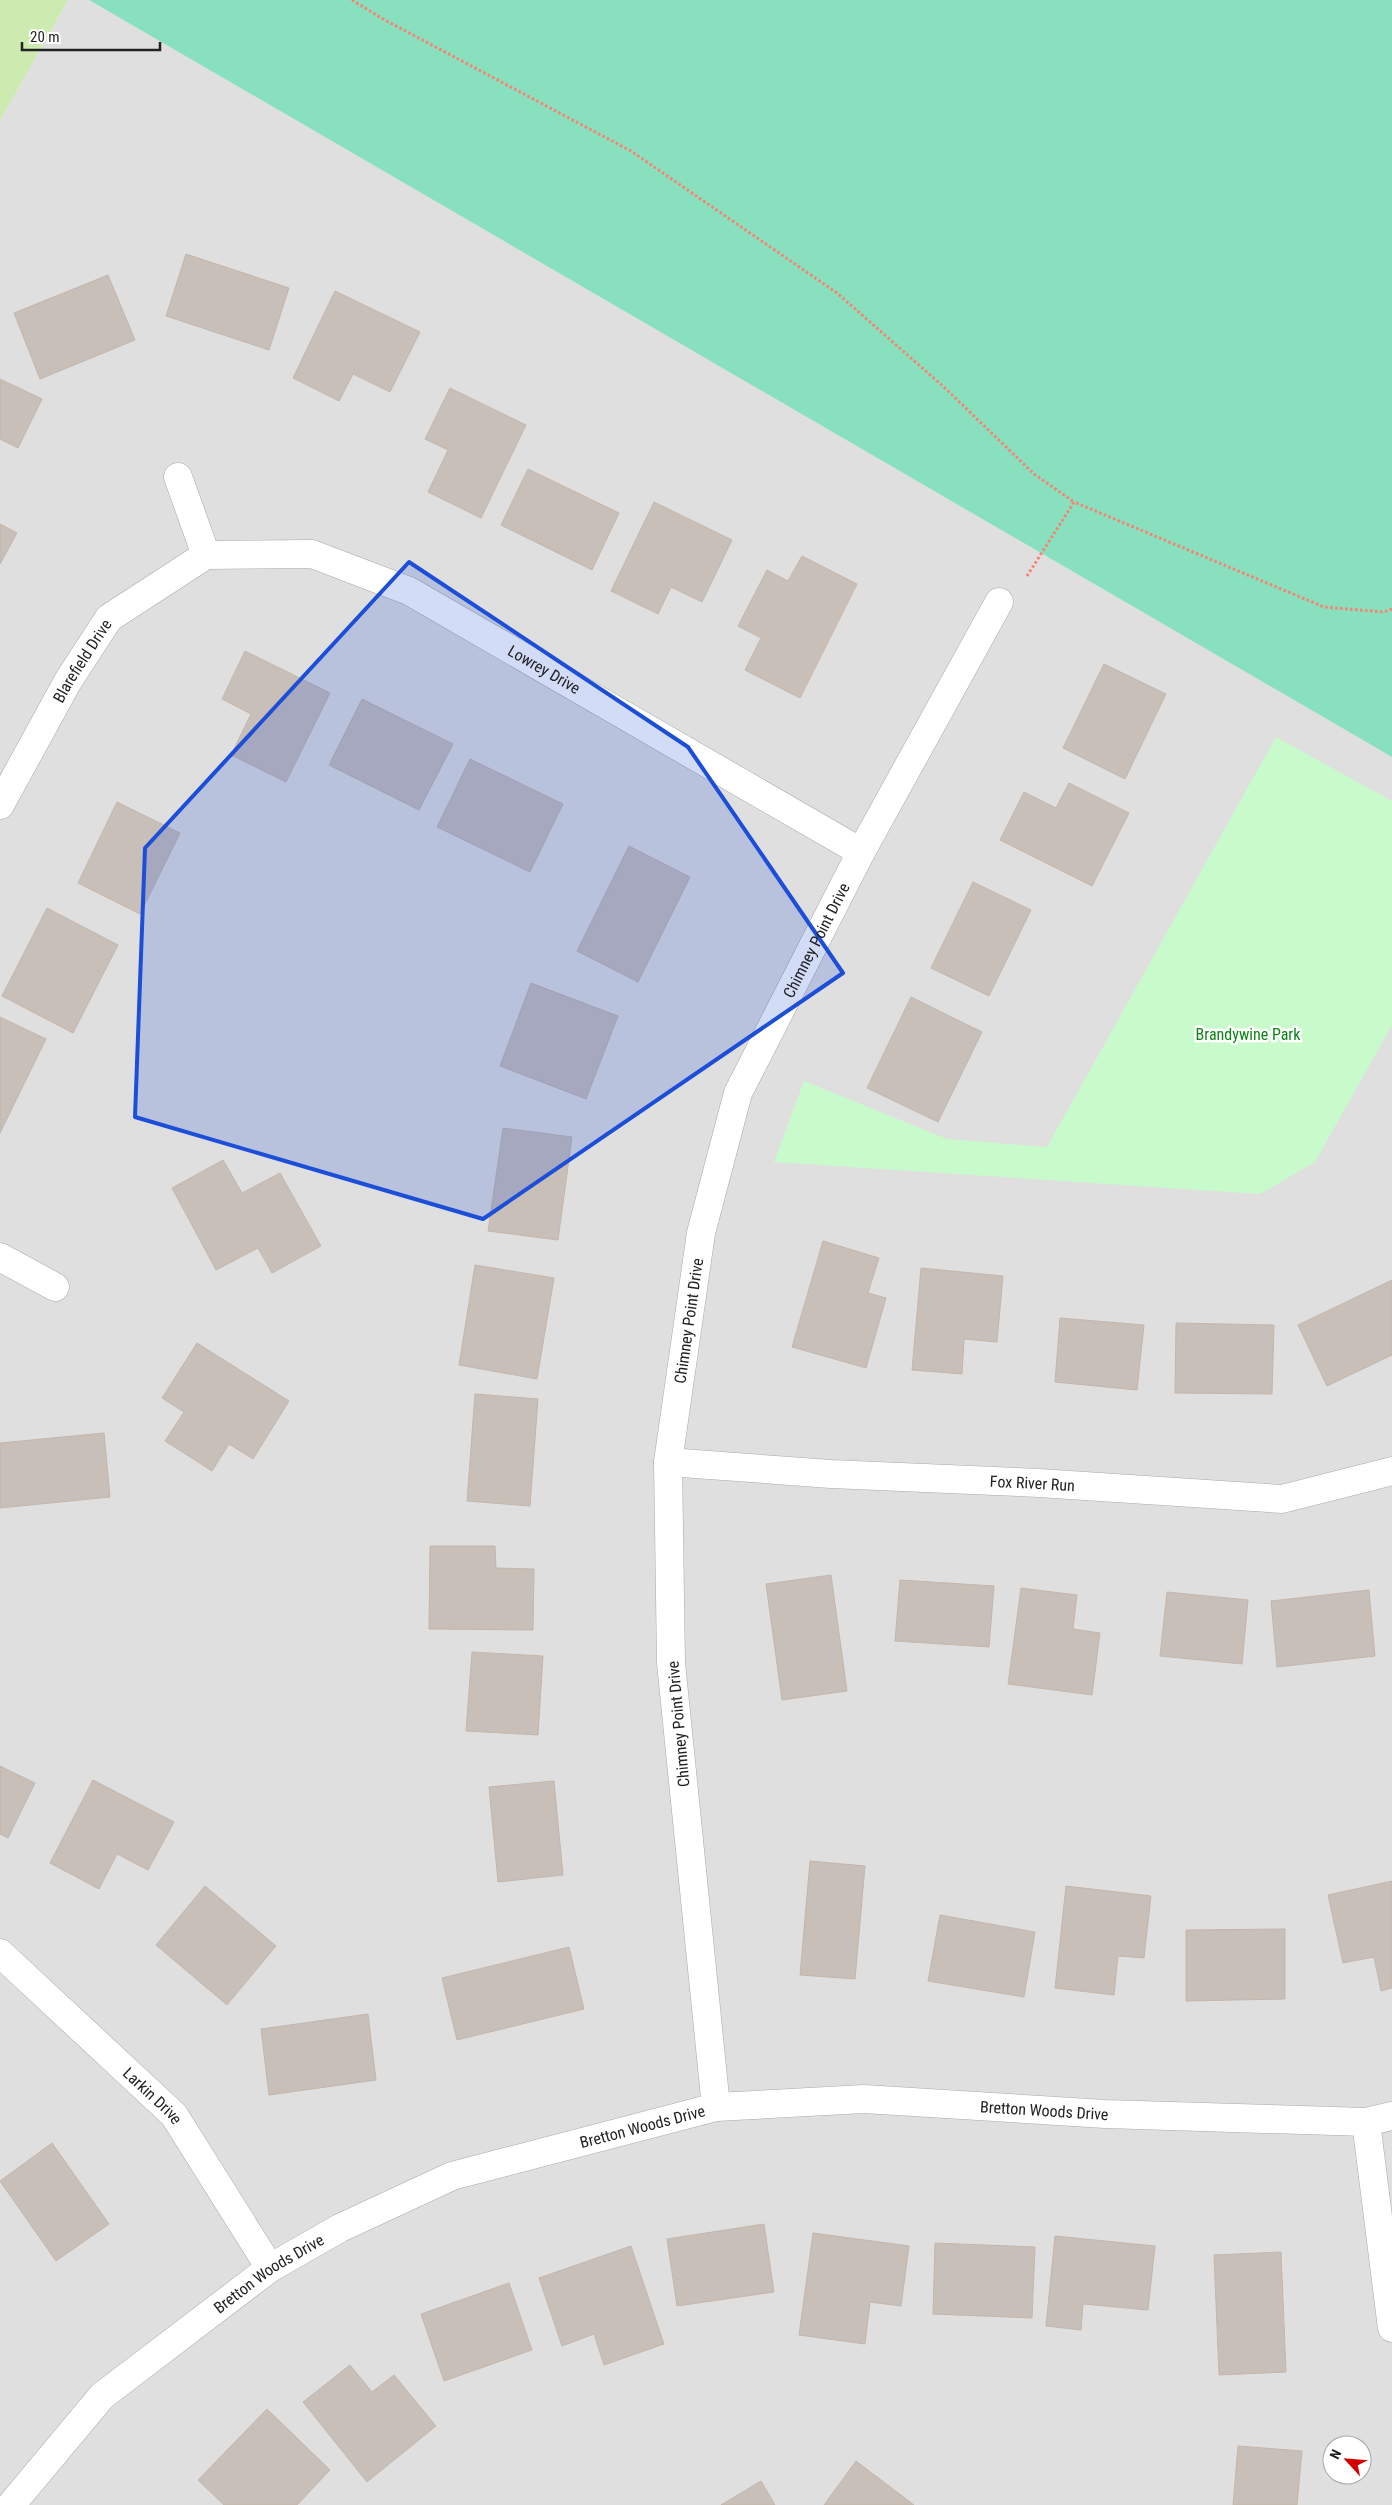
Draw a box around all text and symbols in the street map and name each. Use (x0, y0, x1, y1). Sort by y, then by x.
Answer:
scale bar (22, 20, 160, 52)
text: 20 m (30, 28, 60, 46)
street label: Blarefield Drive (49, 616, 116, 706)
street label: Lowrey Drive (504, 641, 584, 698)
street label: Chimney Point Drive (779, 880, 854, 1001)
park label: Brandywine Park (1196, 1025, 1301, 1044)
street label: Chimney Point Drive (670, 1257, 707, 1385)
street label: Fox River Run (989, 1472, 1075, 1495)
street label: Chimney Point Drive (664, 1660, 693, 1788)
street label: Larkin Drive (119, 2063, 186, 2127)
street label: Bretton Woods Drive (979, 2097, 1109, 2124)
street label: Bretton Woods Drive (578, 2101, 707, 2152)
street label: Bretton Woods Drive (210, 2230, 327, 2317)
north arrow (1322, 2435, 1372, 2485)
text: N (1326, 2447, 1344, 2462)

